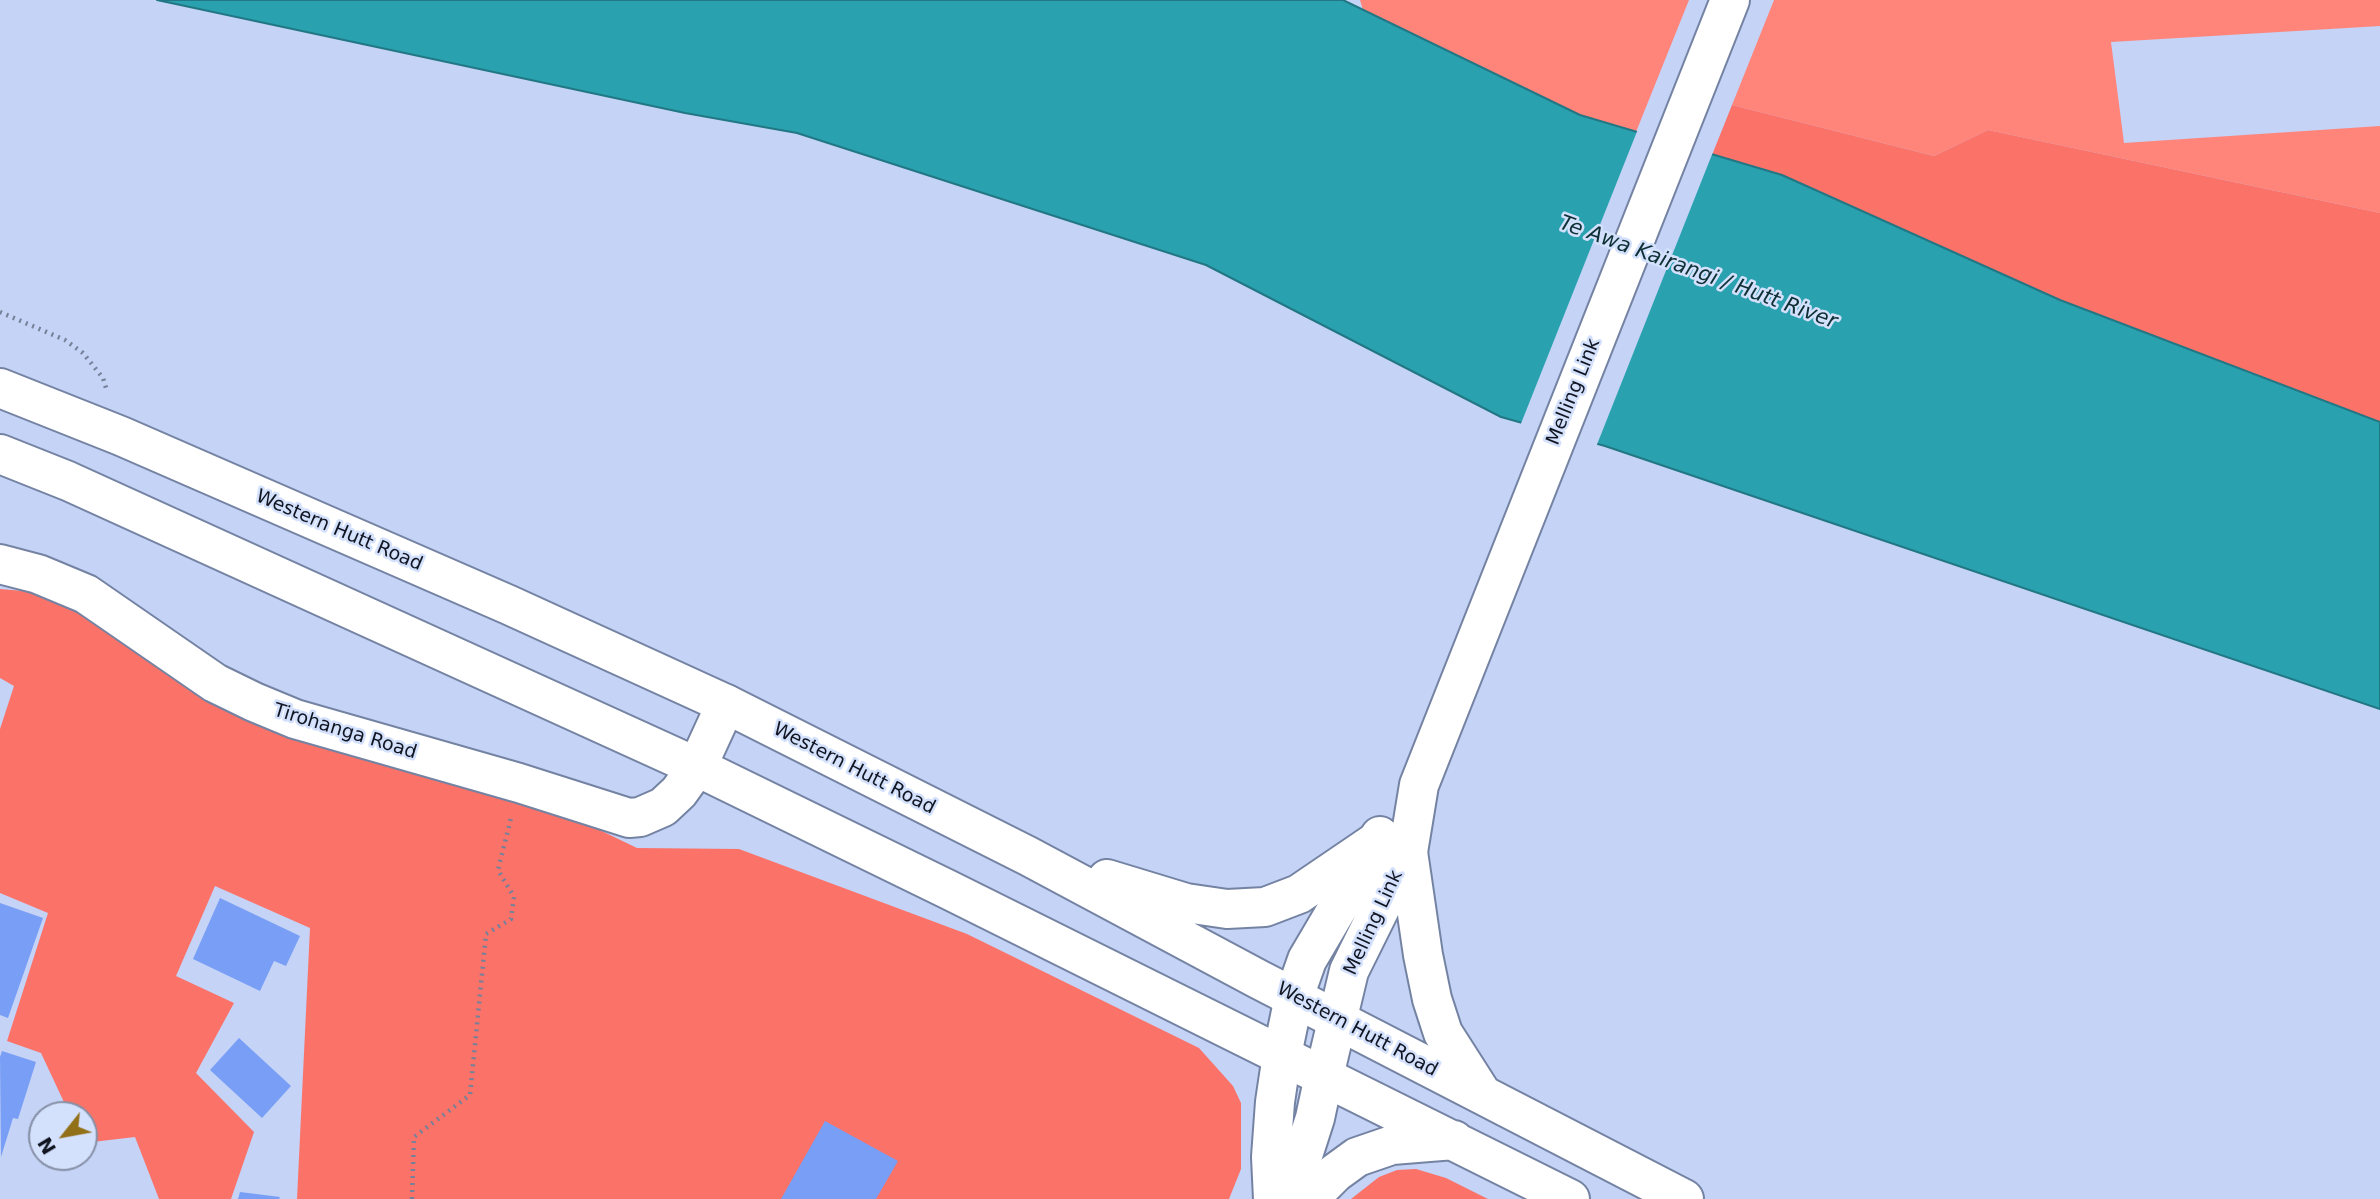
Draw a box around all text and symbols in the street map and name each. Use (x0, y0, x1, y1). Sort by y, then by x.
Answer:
water label: Te Awa Kairangi / Hutt River (1556, 211, 1840, 335)
street label: Melling Link (1542, 335, 1606, 449)
street label: Western Hutt Road (252, 486, 426, 576)
street label: Tirohanga Road (271, 699, 419, 765)
street label: Western Hutt Road (769, 718, 939, 820)
street label: Melling Link (1340, 867, 1408, 979)
street label: Western Hutt Road (1273, 978, 1441, 1082)
north arrow (28, 1101, 98, 1171)
text: N (33, 1133, 60, 1158)

